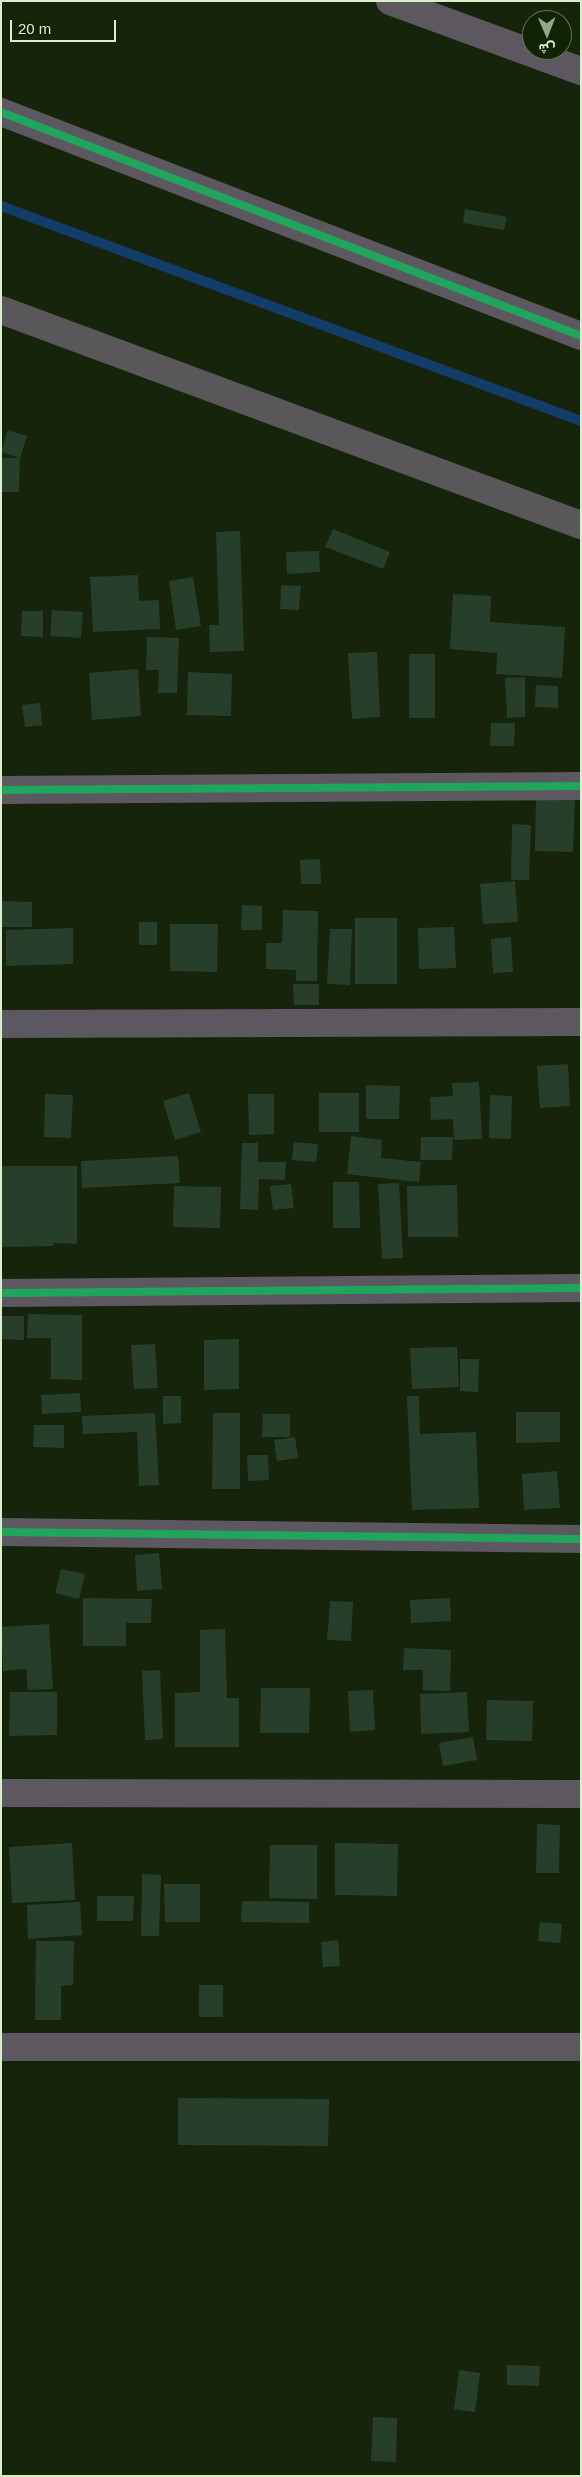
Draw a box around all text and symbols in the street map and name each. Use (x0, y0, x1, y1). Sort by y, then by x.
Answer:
scale bar (12, 10, 119, 42)
north arrow (522, 10, 572, 60)
text: 20 m (18, 20, 51, 37)
text: ش (539, 41, 556, 57)

